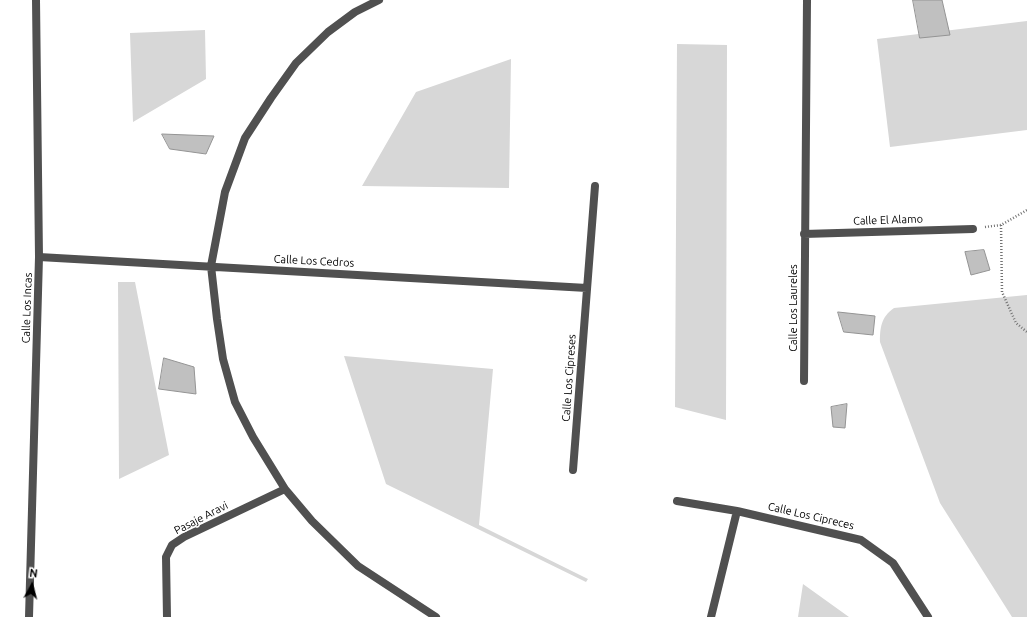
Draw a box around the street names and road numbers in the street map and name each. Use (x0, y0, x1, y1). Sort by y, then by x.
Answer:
street label: Calle El Alamo (853, 212, 923, 228)
street label: Calle Los Cedros (273, 252, 355, 270)
street label: Calle Los Laureles (786, 264, 800, 352)
street label: Calle Los Incas (19, 272, 35, 344)
street label: Calle Los Cipreses (559, 334, 579, 422)
street label: Pasaje Aravi (172, 499, 230, 537)
street label: Calle Los Cipreces (767, 500, 855, 532)

